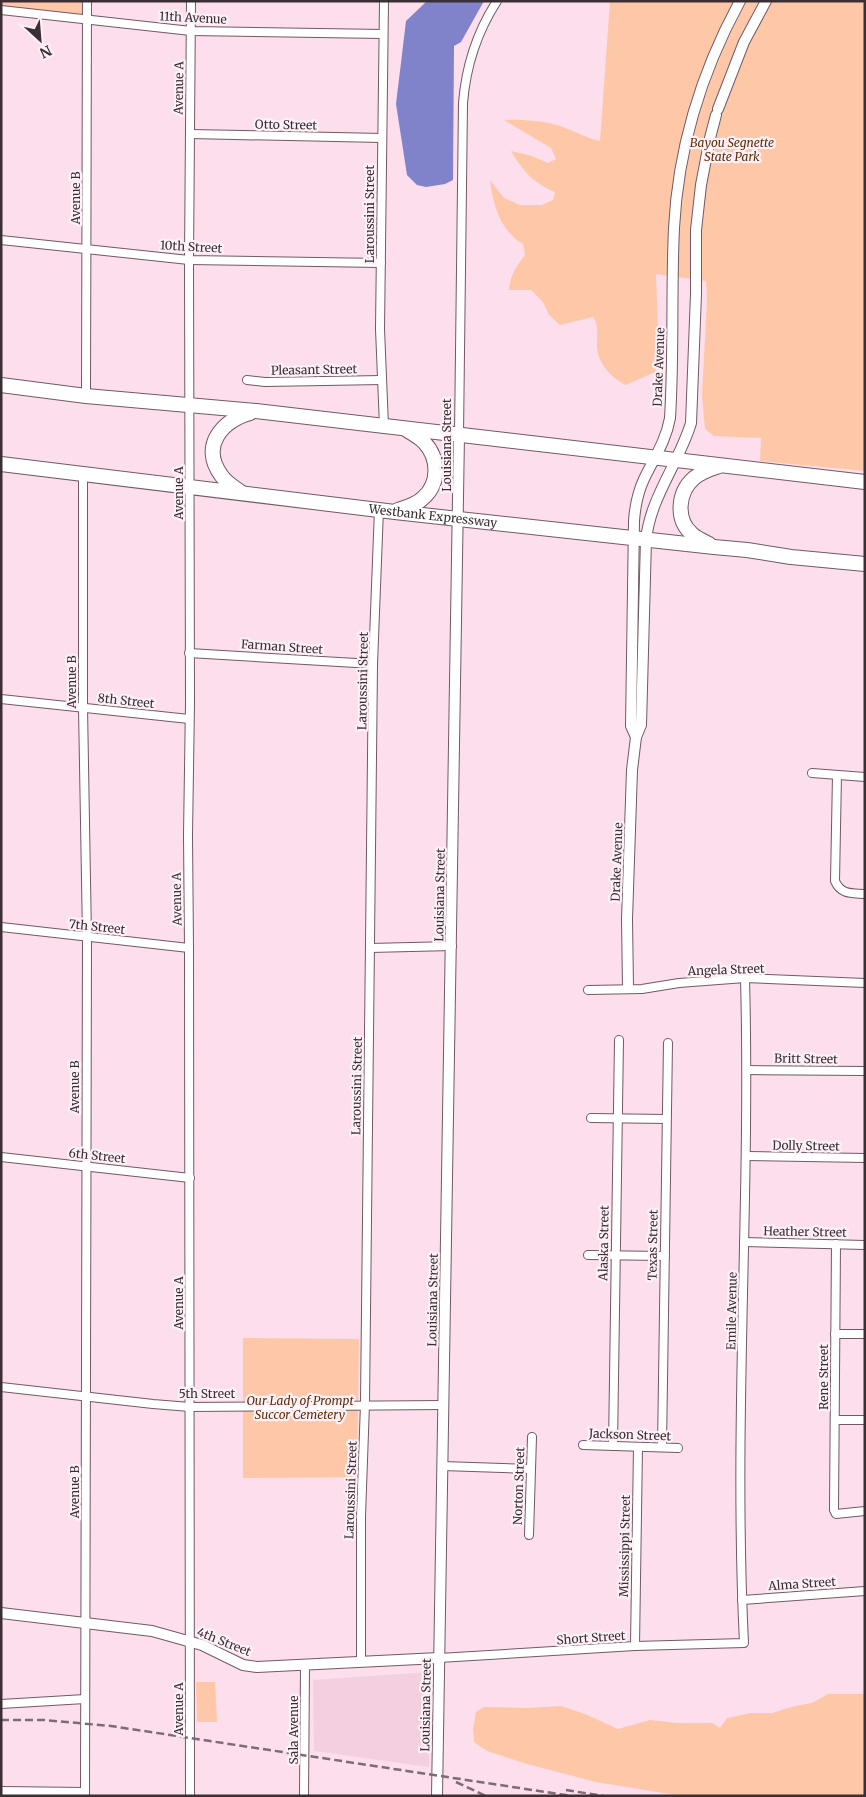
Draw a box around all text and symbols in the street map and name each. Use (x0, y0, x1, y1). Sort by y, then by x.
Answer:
street label: 11th Avenue (159, 8, 227, 27)
north arrow (15, 15, 65, 65)
text: N (37, 41, 55, 62)
street label: Avenue A (171, 61, 186, 116)
street label: Otto Street (255, 116, 318, 133)
park label: Bayou Segnette State Park (690, 135, 774, 164)
street label: Laroussini Street (362, 165, 377, 263)
street label: Avenue B (68, 172, 83, 225)
street label: 10th Street (159, 237, 223, 256)
street label: Drake Avenue (650, 327, 667, 407)
street label: Pleasant Street (271, 361, 357, 378)
street label: Louisiana Street (439, 398, 454, 492)
street label: Avenue A (171, 466, 186, 521)
street label: Westbank Expressway (367, 501, 498, 530)
street label: Laroussini Street (354, 631, 371, 730)
street label: Farman Street (241, 636, 324, 657)
street label: Avenue B (64, 656, 79, 709)
street label: 8th Street (97, 690, 155, 711)
street label: Drake Avenue (608, 822, 625, 902)
street label: Louisiana Street (431, 848, 448, 942)
street label: Avenue A (169, 872, 184, 927)
street label: 7th Street (68, 916, 126, 937)
street label: Angela Street (686, 961, 765, 978)
street label: Laroussini Street (348, 1036, 365, 1135)
street label: Britt Street (774, 1050, 838, 1067)
street label: Avenue B (67, 1061, 82, 1114)
street label: Dolly Street (772, 1137, 840, 1154)
street label: 6th Street (68, 1145, 126, 1166)
street label: Alaska Street (595, 1205, 612, 1282)
street label: Texas Street (644, 1209, 661, 1281)
street label: Heather Street (763, 1223, 847, 1240)
street label: Louisiana Street (424, 1253, 441, 1347)
street label: Emile Avenue (723, 1272, 740, 1350)
street label: Avenue A (171, 1276, 186, 1331)
street label: Rene Street (816, 1344, 831, 1410)
street label: 5th Street (179, 1386, 235, 1401)
park label: Our Lady of Prompt Succor Cemetery (246, 1393, 354, 1422)
street label: Jackson Street (588, 1426, 672, 1443)
street label: Laroussini Street (341, 1440, 360, 1539)
street label: Norton Street (510, 1446, 527, 1525)
street label: Avenue B (67, 1466, 82, 1519)
street label: Mississippi Street (616, 1494, 633, 1597)
street label: Alma Street (767, 1574, 837, 1593)
street label: 4th Street (195, 1624, 254, 1659)
street label: Short Street (556, 1628, 626, 1647)
street label: Louisiana Street (417, 1658, 434, 1752)
street label: Avenue A (171, 1682, 186, 1737)
street label: Sala Avenue (286, 1696, 301, 1764)

